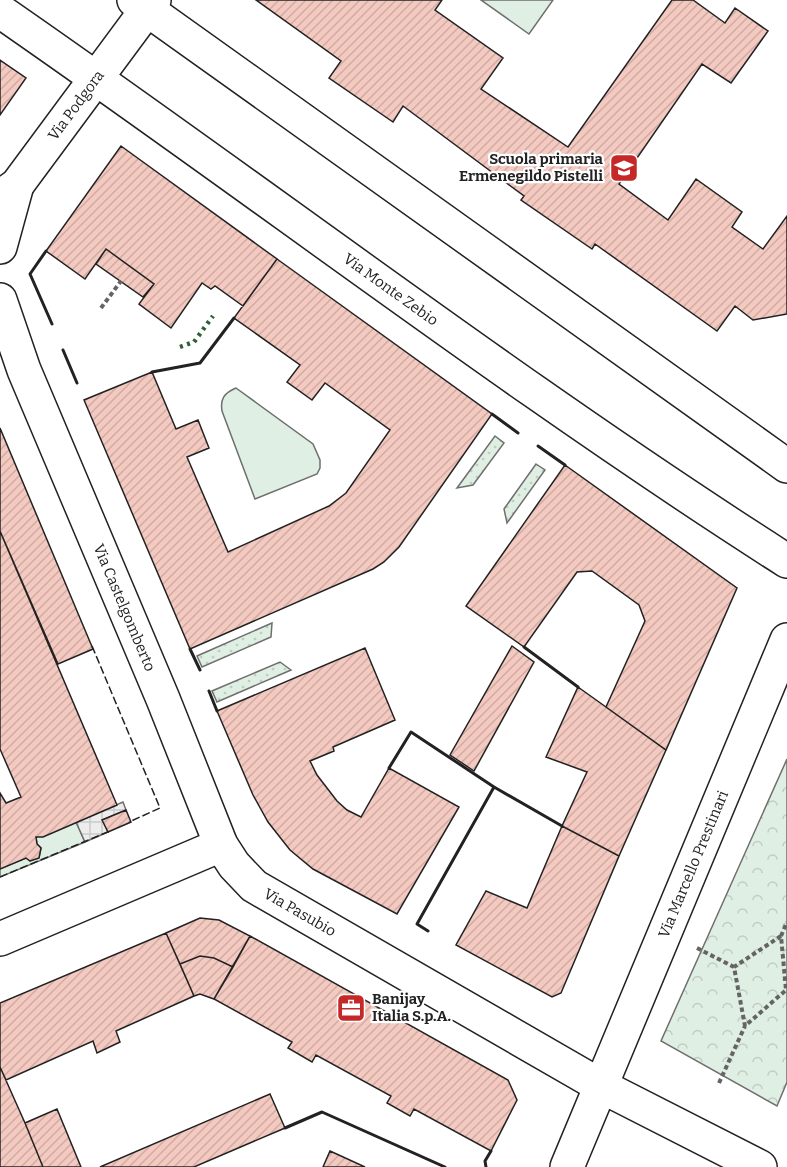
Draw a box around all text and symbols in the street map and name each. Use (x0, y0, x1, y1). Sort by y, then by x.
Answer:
street label: Via Podgora (44, 67, 108, 144)
place label: Scuola primaria Ermenegildo Pistelli (459, 150, 604, 185)
school or university icon: Scuola primaria Ermenegildo Pistelli (608, 152, 640, 184)
street label: Via Monte Zebio (340, 250, 442, 330)
street label: Via Castelgomberto (90, 541, 159, 674)
street label: Via Marcello Prestinari (655, 788, 732, 941)
street label: Via Pasubio (261, 885, 339, 940)
place label: Banijay Italia S.p.A. (372, 990, 451, 1025)
office icon: Banijay Italia S.p.A. (335, 992, 367, 1024)

